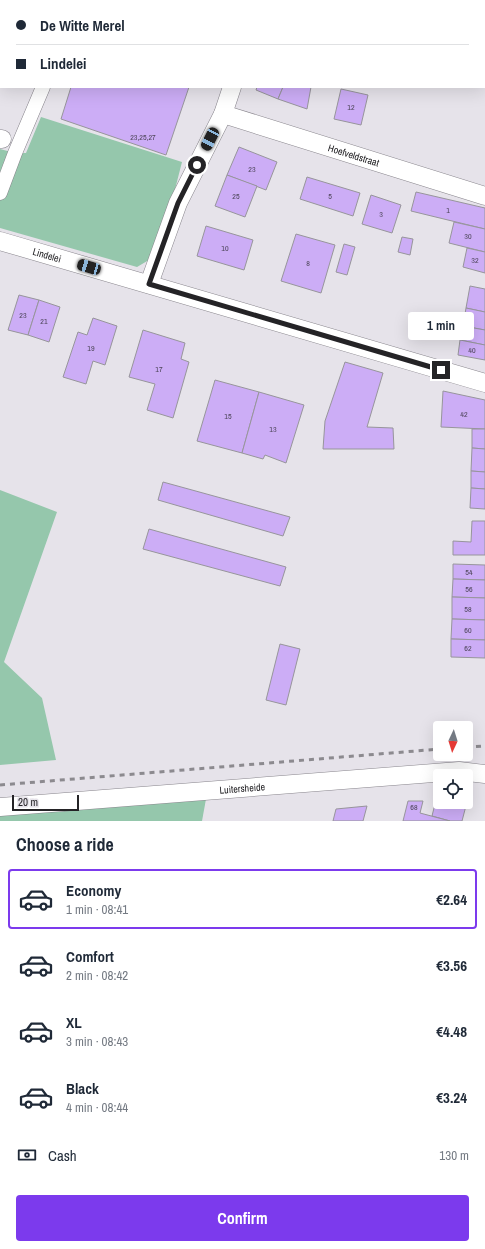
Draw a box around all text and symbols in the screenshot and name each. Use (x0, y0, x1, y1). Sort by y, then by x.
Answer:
text: De Witte Merel (40, 15, 125, 36)
text: Lindelei (40, 53, 87, 74)
house number: 12 (347, 102, 355, 112)
car (199, 126, 221, 152)
house number: 23,25,27 (130, 132, 156, 142)
street label: Hoefveldstraat (326, 141, 381, 170)
route start (188, 156, 206, 174)
house number: 23 (248, 164, 256, 174)
house number: 25 (232, 191, 240, 201)
house number: 5 (328, 191, 332, 201)
house number: 1 (446, 205, 450, 215)
house number: 3 (379, 209, 383, 219)
house number: 30 (464, 231, 472, 241)
house number: 10 (221, 243, 229, 253)
street label: Lindelei (31, 245, 63, 266)
house number: 32 (471, 255, 479, 265)
car (76, 258, 102, 276)
house number: 8 (306, 258, 310, 268)
house number: 23 (19, 310, 27, 320)
callout: 1 min (408, 312, 474, 340)
house number: 21 (40, 316, 48, 326)
text: 1 min (427, 317, 455, 334)
house number: 19 (87, 343, 95, 353)
house number: 40 (468, 345, 476, 355)
route end (432, 361, 450, 379)
house number: 17 (155, 364, 163, 374)
house number: 42 (460, 409, 468, 419)
house number: 15 (224, 411, 232, 421)
house number: 13 (269, 424, 277, 434)
house number: 54 (465, 567, 473, 577)
house number: 56 (465, 584, 473, 594)
house number: 58 (464, 604, 472, 614)
house number: 60 (464, 625, 472, 635)
house number: 62 (464, 643, 472, 653)
north arrow (433, 721, 473, 761)
map controls (433, 721, 473, 809)
button: locate (433, 769, 473, 809)
street label: Luitersheide (219, 780, 266, 797)
scale bar (12, 793, 79, 812)
text: 20 m (18, 795, 38, 809)
house number: 68 (410, 802, 418, 812)
text: Choose a ride (16, 832, 114, 857)
text: Economy (66, 880, 121, 901)
icon: car (18, 881, 54, 917)
text: €2.64 (436, 889, 467, 910)
text: 1 min · 08:41 (66, 901, 128, 918)
text: Comfort (66, 946, 114, 967)
icon: car (18, 947, 54, 983)
text: €3.56 (436, 955, 467, 976)
text: 2 min · 08:42 (66, 967, 128, 984)
text: XL (66, 1012, 82, 1033)
icon: car (18, 1013, 54, 1049)
text: €4.48 (436, 1021, 467, 1042)
text: 3 min · 08:43 (66, 1033, 128, 1050)
text: Black (66, 1078, 99, 1099)
icon: car (18, 1079, 54, 1115)
text: €3.24 (436, 1087, 467, 1108)
text: 4 min · 08:44 (66, 1099, 128, 1116)
icon: cash (16, 1144, 38, 1166)
text: Cash (48, 1145, 77, 1166)
text: 130 m (439, 1147, 469, 1164)
button: Confirm (16, 1195, 469, 1241)

